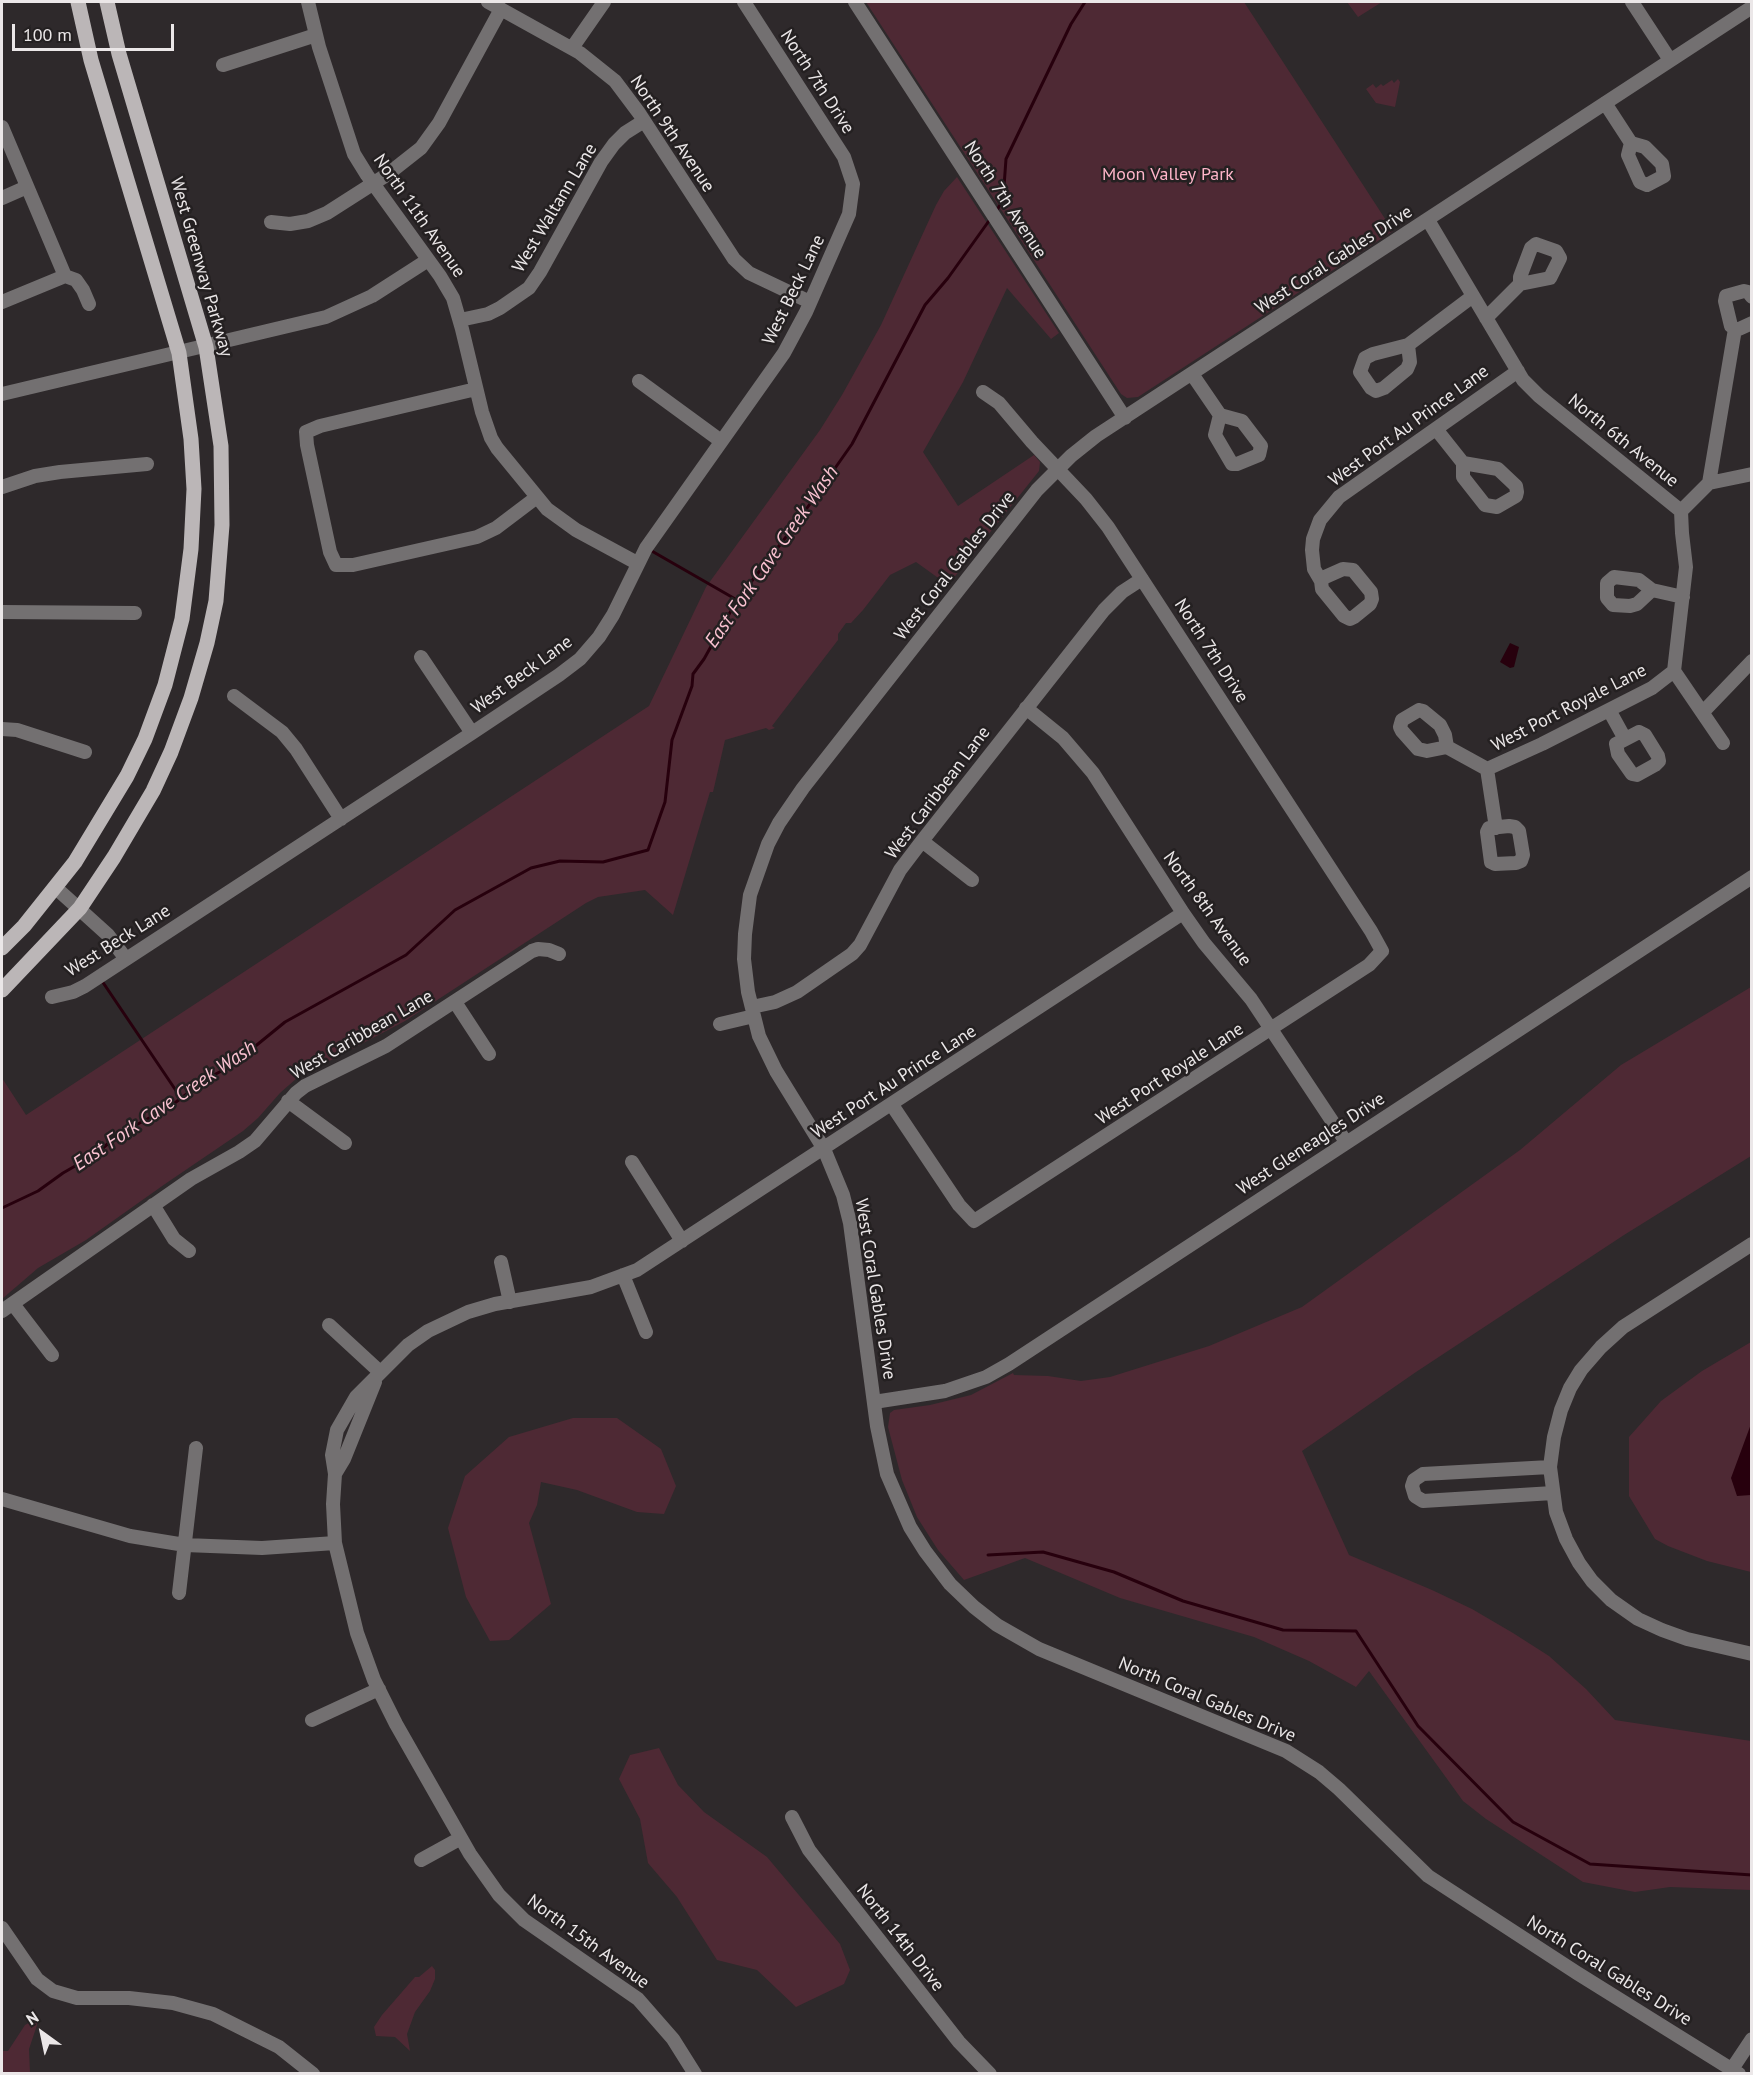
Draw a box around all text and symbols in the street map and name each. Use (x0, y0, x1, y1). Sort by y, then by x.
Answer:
scale bar (15, 12, 177, 50)
text: 100 m (23, 23, 72, 46)
street label: North 7th Drive (775, 26, 859, 138)
street label: North 9th Avenue (625, 72, 719, 196)
street label: North 7th Avenue (959, 137, 1051, 263)
street label: West Waltann Lane (508, 140, 602, 276)
street label: North 11th Avenue (368, 150, 470, 282)
park label: Moon Valley Park (1102, 164, 1234, 186)
street label: West Greenway Parkway (165, 175, 237, 359)
street label: West Coral Gables Drive (1251, 201, 1417, 319)
street label: West Beck Lane (758, 231, 830, 349)
street label: West Port Au Prince Lane (1325, 361, 1493, 491)
street label: North 6th Avenue (1563, 390, 1683, 492)
water label: East Fork Cave Creek Wash (700, 462, 844, 652)
street label: West Coral Gables Drive (890, 487, 1020, 645)
street label: North 7th Drive (1169, 595, 1253, 707)
street label: West Beck Lane (467, 631, 577, 719)
street label: West Port Royale Lane (1488, 660, 1650, 756)
street label: West Caribbean Lane (881, 722, 995, 864)
street label: North 8th Avenue (1158, 848, 1256, 970)
street label: West Beck Lane (62, 900, 174, 982)
street label: West Caribbean Lane (287, 985, 437, 1085)
street label: West Port Royale Lane (1092, 1018, 1248, 1130)
street label: West Port Au Prince Lane (808, 1021, 980, 1143)
water label: East Fork Cave Creek Wash (69, 1036, 261, 1176)
street label: West Gleneagles Drive (1233, 1088, 1389, 1200)
street label: West Coral Gables Drive (850, 1197, 900, 1381)
street label: North Coral Gables Drive (1115, 1653, 1299, 1747)
street label: North 14th Drive (852, 1880, 948, 1996)
street label: North 15th Avenue (523, 1890, 653, 1994)
street label: North Coral Gables Drive (1523, 1911, 1695, 2031)
north arrow (12, 2003, 72, 2063)
text: N (22, 2007, 42, 2029)

